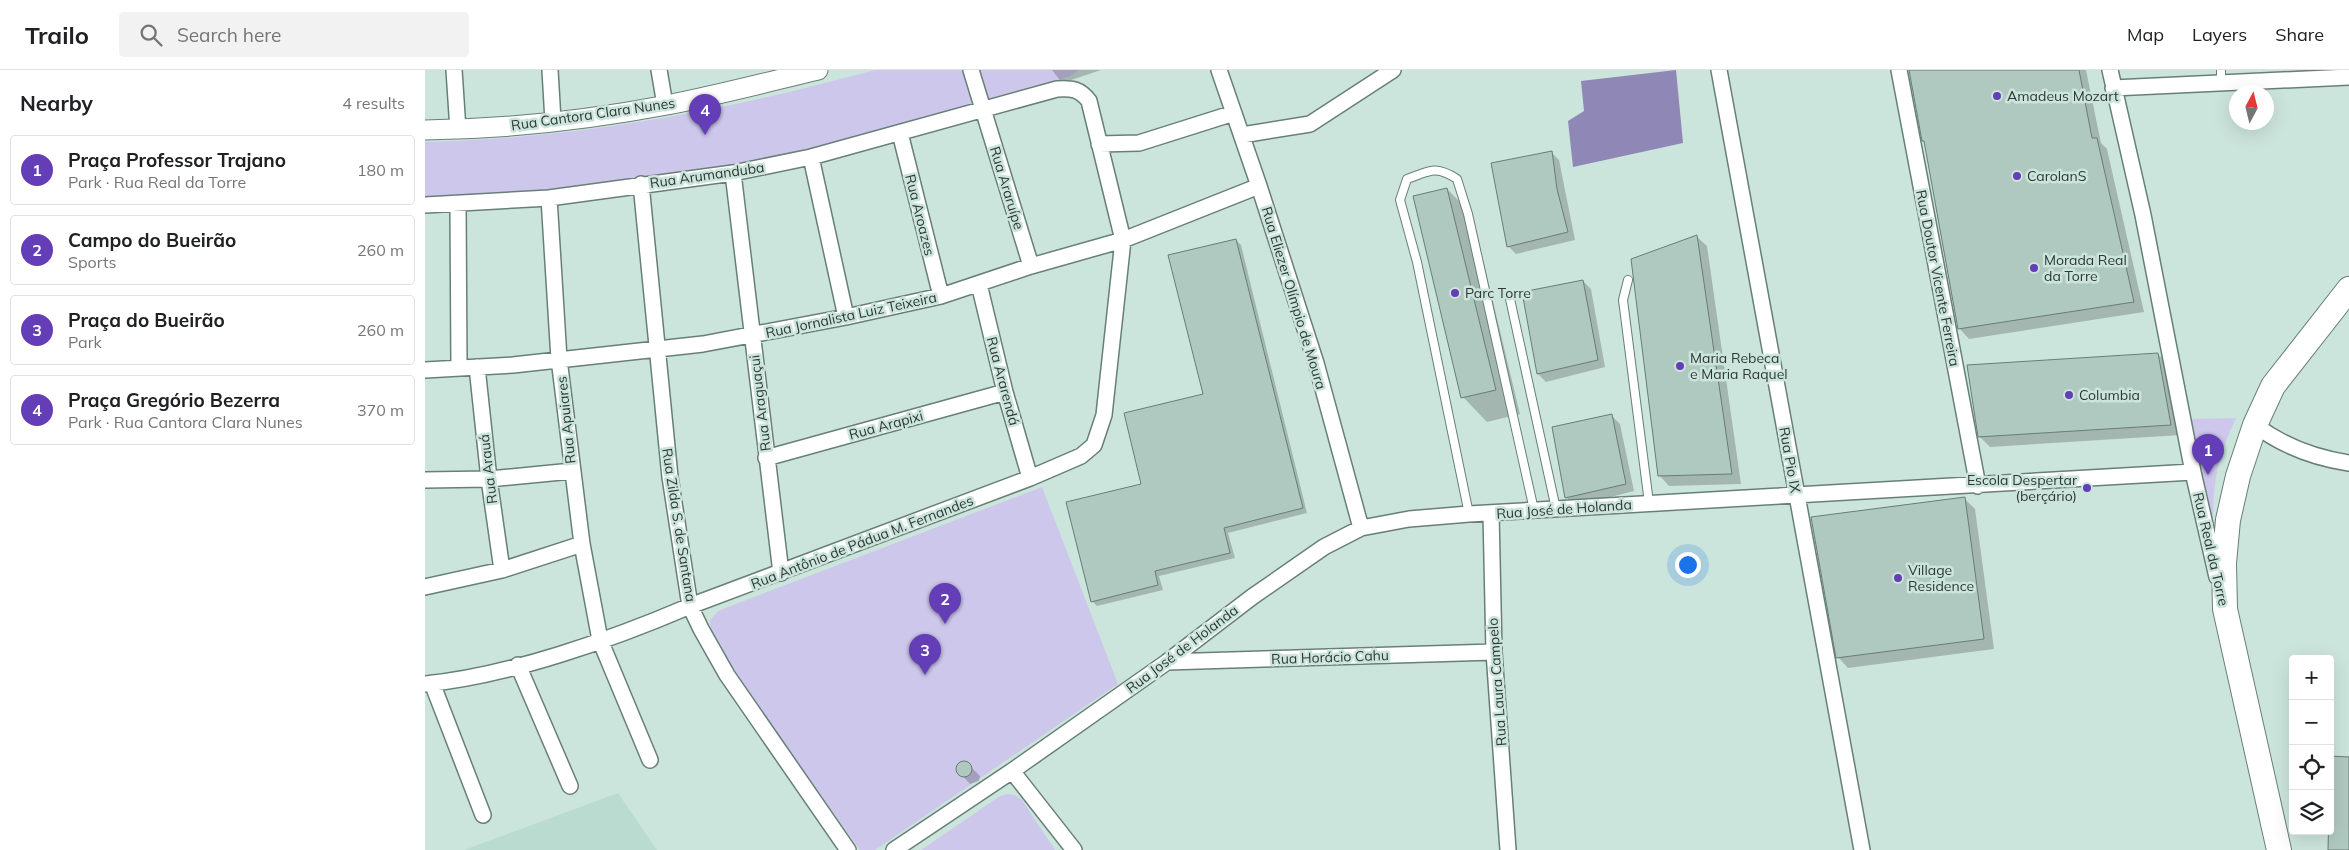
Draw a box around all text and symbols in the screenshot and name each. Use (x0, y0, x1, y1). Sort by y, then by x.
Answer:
search box (119, 12, 469, 57)
text: Trailo (25, 20, 89, 50)
icon: search (137, 21, 165, 49)
text: Search here (177, 23, 281, 47)
text: Map (2127, 23, 2164, 46)
text: Layers (2192, 23, 2247, 46)
text: Share (2275, 23, 2324, 46)
north arrow (2229, 85, 2274, 130)
place label: Amadeus Mozart (2007, 87, 2119, 105)
text: Nearby (20, 90, 93, 116)
marker: Amadeus Mozart (1991, 90, 2003, 102)
text: 4 results (342, 93, 405, 113)
street label: Rua Cantora Clara Nunes (510, 94, 676, 134)
pin: 4 (689, 94, 721, 135)
street label: Rua Araruípe (986, 144, 1028, 232)
text: Praça Professor Trajano (68, 148, 286, 172)
street label: Rua Arumanduba (649, 158, 765, 192)
text: 1 (32, 160, 42, 180)
text: 180 m (357, 160, 404, 180)
place label: CarolanS (2027, 167, 2087, 185)
marker: CarolanS (2011, 170, 2023, 182)
text: Park · Rua Real da Torre (68, 172, 246, 192)
street label: Rua Aroazes (901, 172, 939, 258)
street label: Rua Doutor Vicente Ferreira (1912, 188, 1964, 368)
street label: Rua Eliezer Olímpio de Moura (1258, 204, 1330, 392)
text: Campo do Bueirão (68, 228, 236, 252)
text: 2 (32, 240, 42, 260)
text: 260 m (357, 240, 404, 260)
place label: Morada Real da Torre (2044, 251, 2127, 285)
text: Sports (68, 252, 116, 272)
marker: Morada Real da Torre (2028, 262, 2040, 274)
place label: Parc Torre (1465, 284, 1531, 302)
marker: Parc Torre (1449, 287, 1461, 299)
street label: Rua Jornalista Luiz Teixeira (764, 288, 938, 342)
text: Praça do Bueirão (68, 308, 225, 332)
text: 3 (32, 320, 42, 340)
text: 260 m (357, 320, 404, 340)
text: Park (68, 332, 102, 352)
street label: Rua Ararendá (983, 335, 1023, 427)
place label: Maria Rebeca e Maria Raquel (1690, 349, 1788, 383)
street label: Rua Araguaçui (745, 354, 775, 452)
marker: Maria Rebeca e Maria Raquel (1674, 360, 1686, 372)
street label: Rua Apuiares (552, 375, 580, 465)
place label: Columbia (2079, 386, 2140, 404)
text: Praça Gregório Bezerra (68, 388, 280, 412)
marker: Columbia (2063, 389, 2075, 401)
text: 4 (32, 400, 42, 420)
text: 370 m (357, 400, 404, 420)
street label: Rua Arapixi (847, 406, 925, 444)
text: Park · Rua Cantora Clara Nunes (68, 412, 303, 432)
street label: Rua Pio IX (1775, 426, 1805, 494)
street label: Rua Arauá (475, 433, 501, 505)
pin: 1 (2192, 434, 2224, 475)
street label: Rua Zilda S. de Santana (658, 447, 700, 603)
place label: Escola Despertar (berçário) (1967, 471, 2078, 505)
marker: Escola Despertar (berçário) (2081, 482, 2093, 494)
street label: Rua Antônio de Pádua M. Fernandes (748, 491, 976, 593)
street label: Rua Real da Torre (2189, 491, 2233, 607)
street label: Rua José de Holanda (1496, 495, 1632, 523)
your location (1675, 552, 1701, 578)
place label: Village Residence (1908, 561, 1974, 595)
marker: Village Residence (1892, 572, 1904, 584)
pin: 2 (929, 583, 961, 624)
street label: Rua José de Holanda (1122, 601, 1242, 697)
street label: Rua Laura Campelo (1484, 617, 1510, 747)
pin: 3 (909, 634, 941, 675)
street label: Rua Horácio Cahu (1271, 646, 1389, 668)
map controls (2289, 655, 2334, 835)
button: + (2289, 655, 2334, 700)
button: − (2289, 700, 2334, 745)
button: locate (2289, 745, 2334, 790)
button: layers (2289, 790, 2334, 835)

